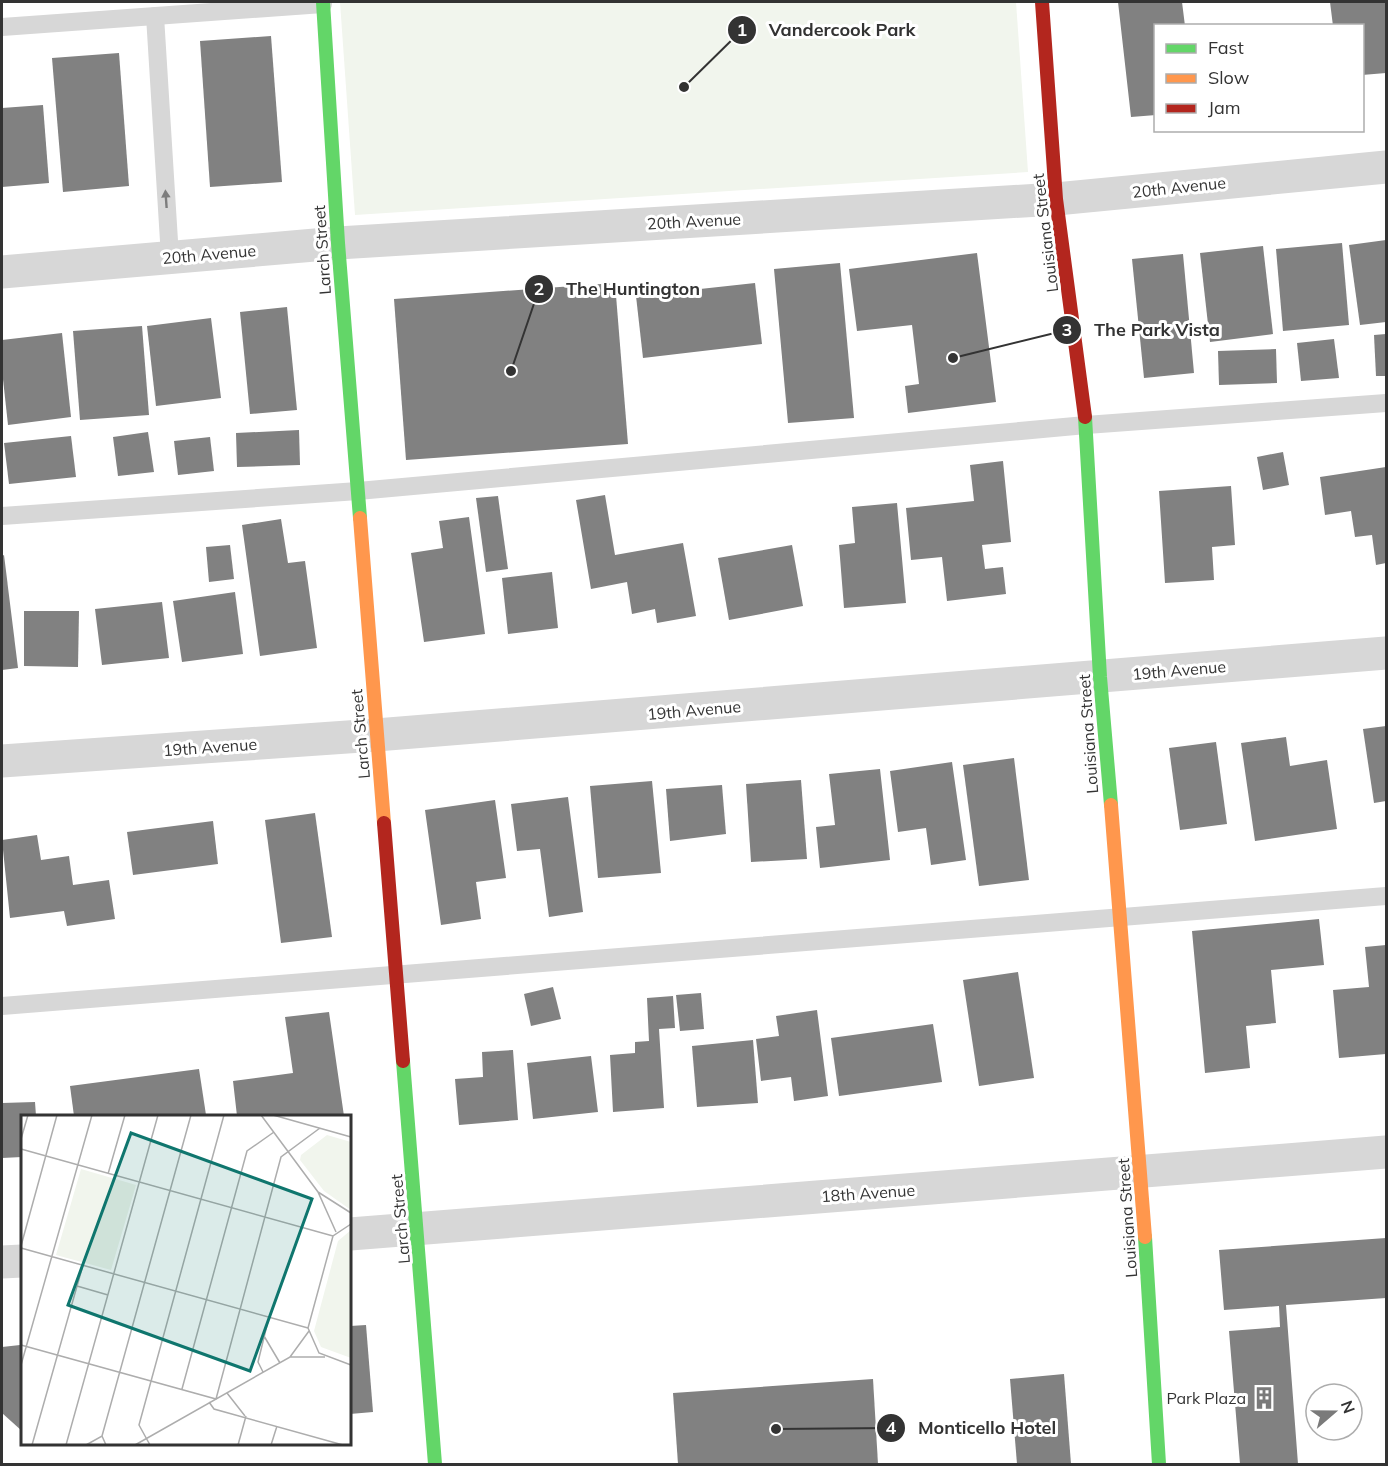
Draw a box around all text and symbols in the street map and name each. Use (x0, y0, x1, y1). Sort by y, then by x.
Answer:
callout: Vandercook Park (727, 12, 928, 48)
text: 1 (737, 18, 747, 41)
text: Vandercook Park (768, 18, 916, 41)
legend (1154, 24, 1364, 132)
text: Fast (1208, 36, 1244, 59)
text: Slow (1208, 66, 1250, 89)
text: Jam (1208, 96, 1241, 119)
street label: Louisiana Street (1028, 172, 1062, 294)
street label: 20th Avenue (1131, 172, 1227, 202)
one-way arrow (161, 189, 171, 208)
street label: Larch Street (309, 204, 335, 295)
street label: 20th Avenue (646, 209, 742, 233)
street label: 20th Avenue (161, 240, 257, 268)
callout: The Huntington (524, 271, 712, 307)
text: 2 (534, 277, 544, 300)
text: The Huntington (566, 277, 700, 300)
callout: The Park Vista (1052, 312, 1232, 348)
text: 3 (1062, 318, 1072, 341)
text: The Park Vista (1094, 318, 1220, 341)
street label: 19th Avenue (1131, 656, 1227, 684)
street label: Louisiana Street (1074, 673, 1102, 794)
street label: Larch Street (346, 688, 374, 780)
street label: 19th Avenue (646, 696, 742, 724)
street label: 19th Avenue (162, 734, 258, 760)
inset map (21, 1115, 351, 1445)
street label: Louisiana Street (1113, 1157, 1141, 1278)
street label: Larch Street (386, 1173, 414, 1265)
street label: 18th Avenue (820, 1180, 916, 1206)
north arrow (1304, 1382, 1364, 1442)
building icon: Park Plaza (1251, 1385, 1277, 1411)
place label: Park Plaza (1166, 1388, 1246, 1408)
text: N (1337, 1398, 1360, 1416)
callout: Monticello Hotel (876, 1410, 1068, 1446)
text: 4 (886, 1416, 897, 1439)
text: Monticello Hotel (918, 1416, 1056, 1439)

